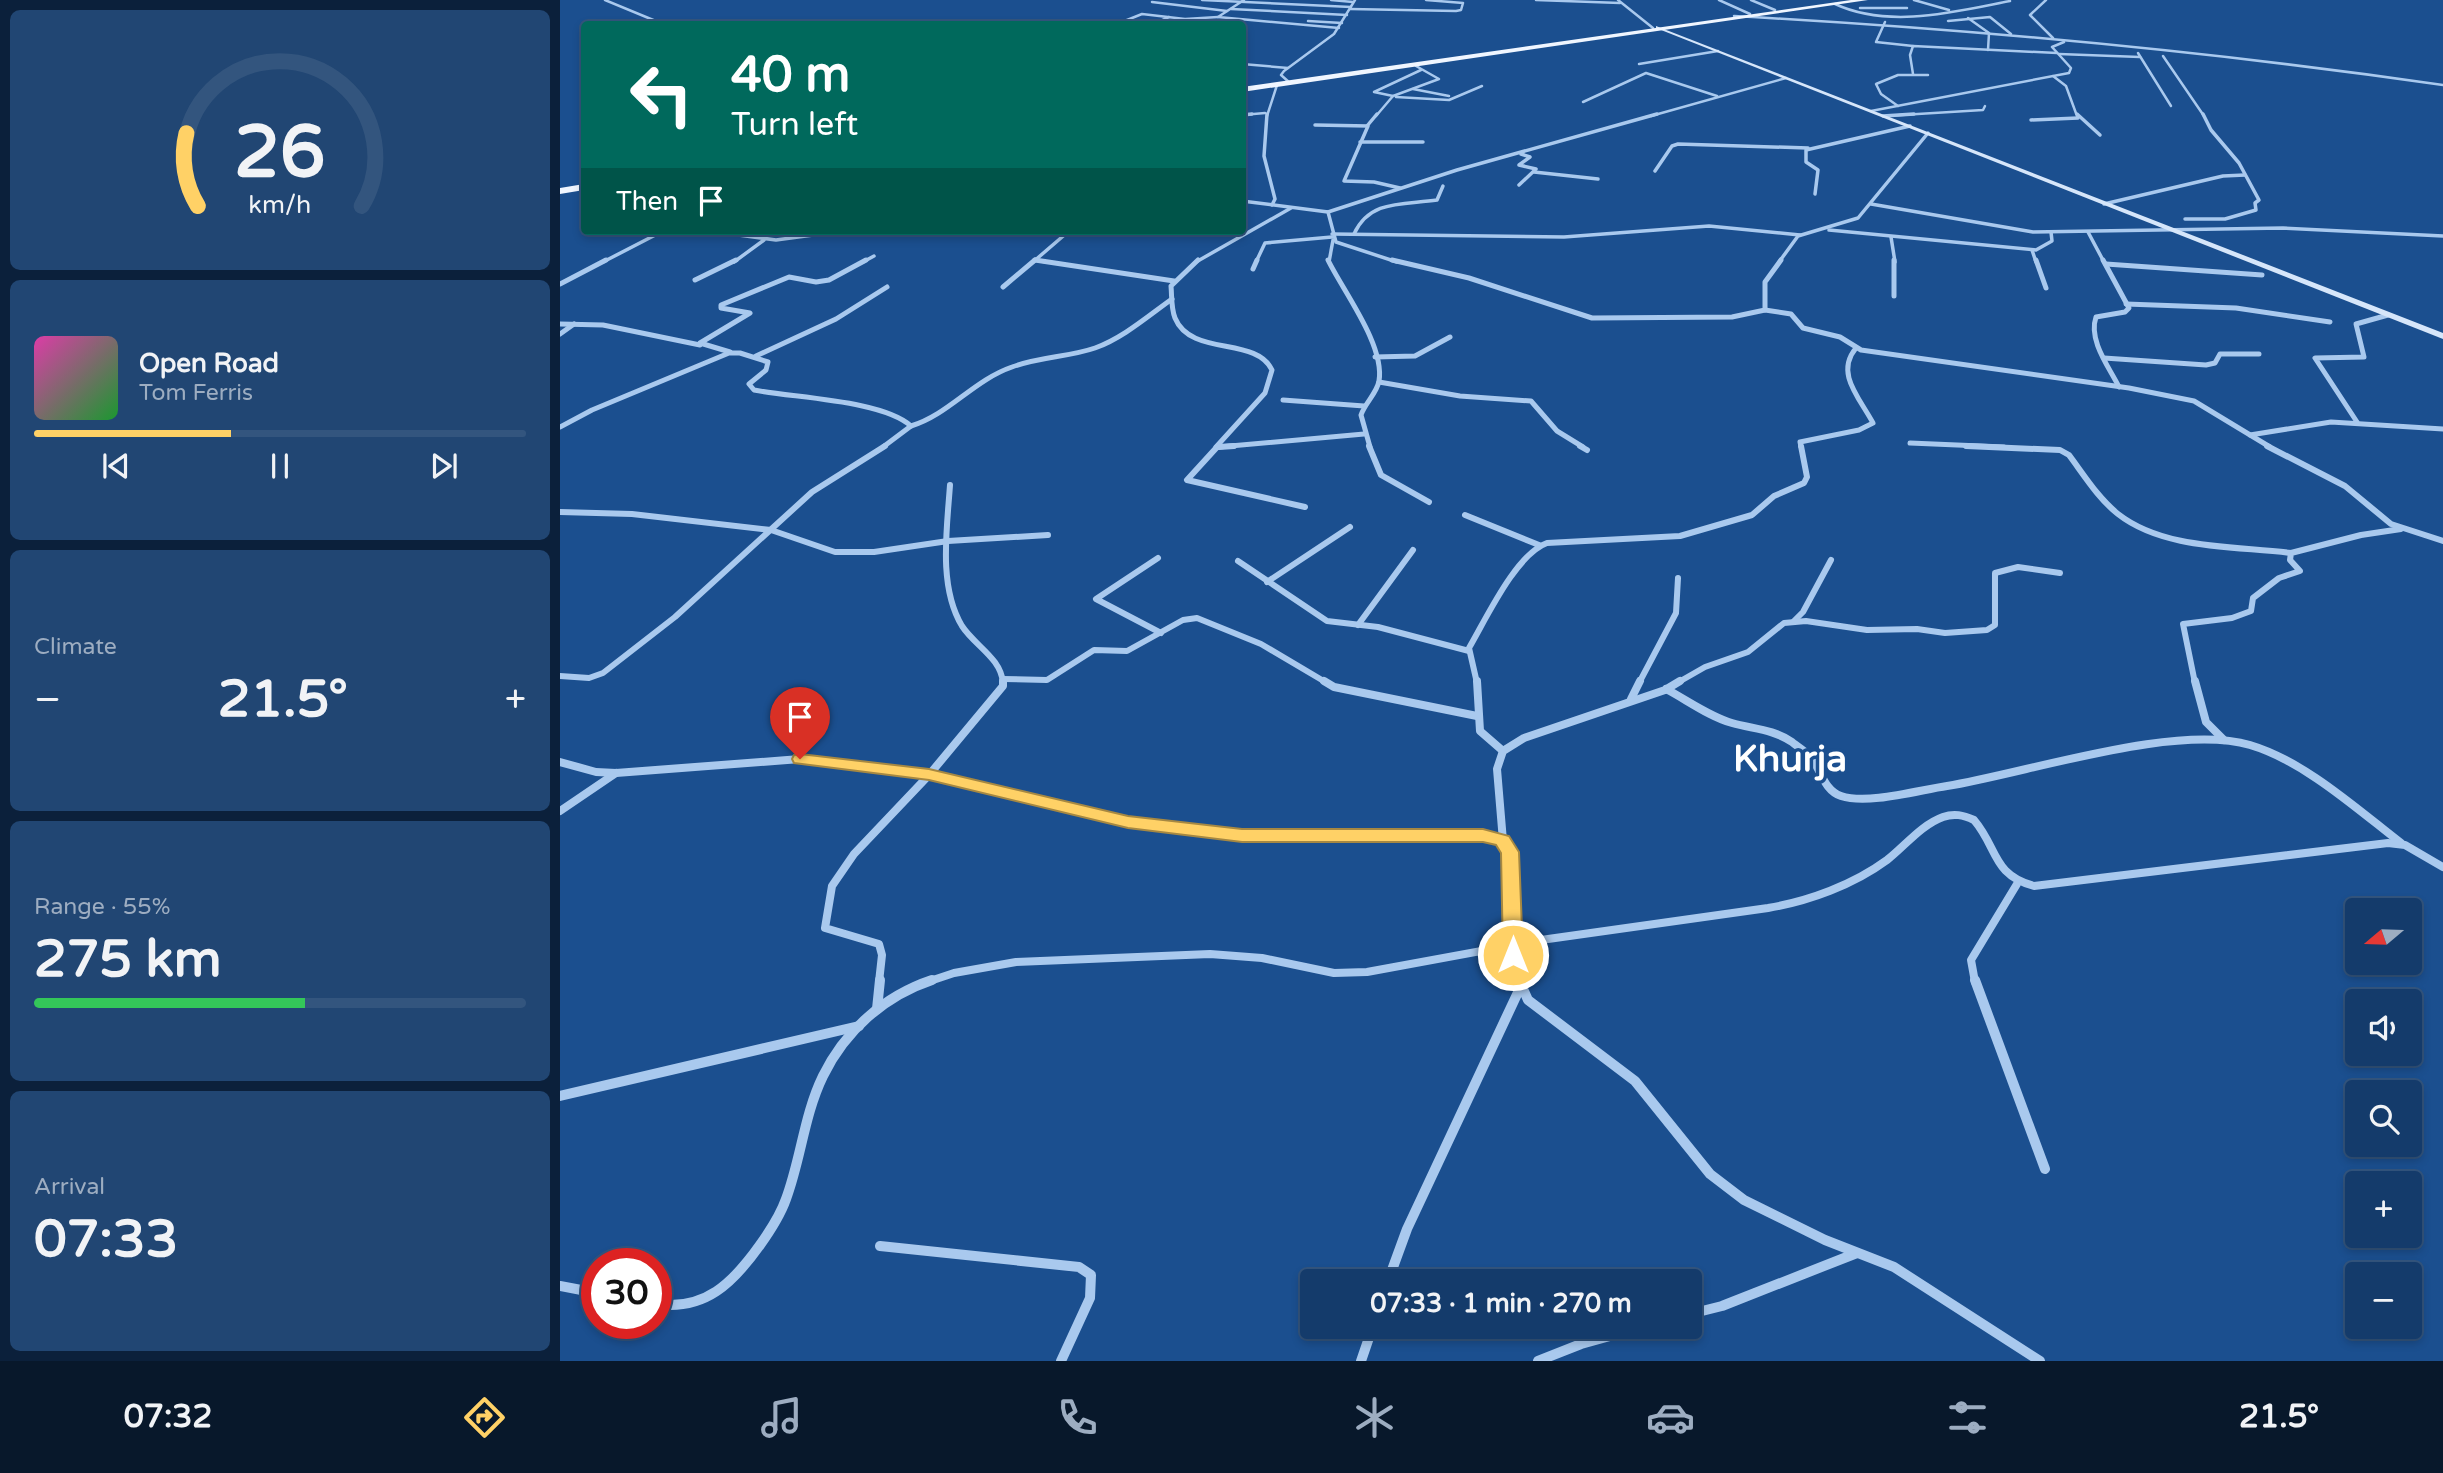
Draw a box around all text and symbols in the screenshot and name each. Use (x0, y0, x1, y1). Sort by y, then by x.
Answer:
text: 40 m (731, 46, 850, 105)
icon: left (616, 49, 707, 140)
text: Turn left (731, 106, 858, 144)
text: 26 (234, 109, 326, 197)
icon: arrive (692, 182, 730, 220)
text: Then (616, 186, 678, 217)
text: km/h (249, 190, 311, 220)
text: Open Road (139, 348, 279, 379)
text: Tom Ferris (139, 379, 253, 407)
icon: previous (97, 447, 135, 485)
icon: pause (261, 447, 299, 485)
icon: next (425, 447, 463, 485)
text: Climate (34, 633, 117, 661)
text: 21.5° (218, 668, 348, 731)
text: − (34, 677, 61, 723)
text: + (505, 677, 526, 723)
pin (770, 687, 830, 759)
icon: arrive (781, 698, 819, 736)
district label: Khurja (1733, 737, 1847, 782)
text: Range · 55% (34, 893, 170, 921)
north arrow (2345, 898, 2422, 975)
map controls (2345, 898, 2422, 1339)
position arrow (1476, 918, 1550, 992)
text: 275 km (34, 928, 222, 991)
button: sound (2345, 989, 2422, 1066)
button: search (2345, 1080, 2422, 1157)
button: + (2345, 1171, 2422, 1248)
text: Arrival (34, 1173, 105, 1201)
text: 07:33 (34, 1208, 178, 1271)
speed limit sign: 30 (581, 1248, 672, 1339)
button: − (2345, 1262, 2422, 1339)
text: 07:33 · 1 min · 270 m (1370, 1288, 1632, 1319)
icon: directions (460, 1393, 509, 1442)
icon: music (757, 1393, 806, 1442)
icon: phone (1053, 1393, 1102, 1442)
icon: climate (1350, 1393, 1399, 1442)
icon: car (1646, 1393, 1695, 1442)
icon: filters (1943, 1393, 1992, 1442)
text: 07:32 (124, 1398, 212, 1436)
text: 21.5° (2239, 1398, 2319, 1436)

